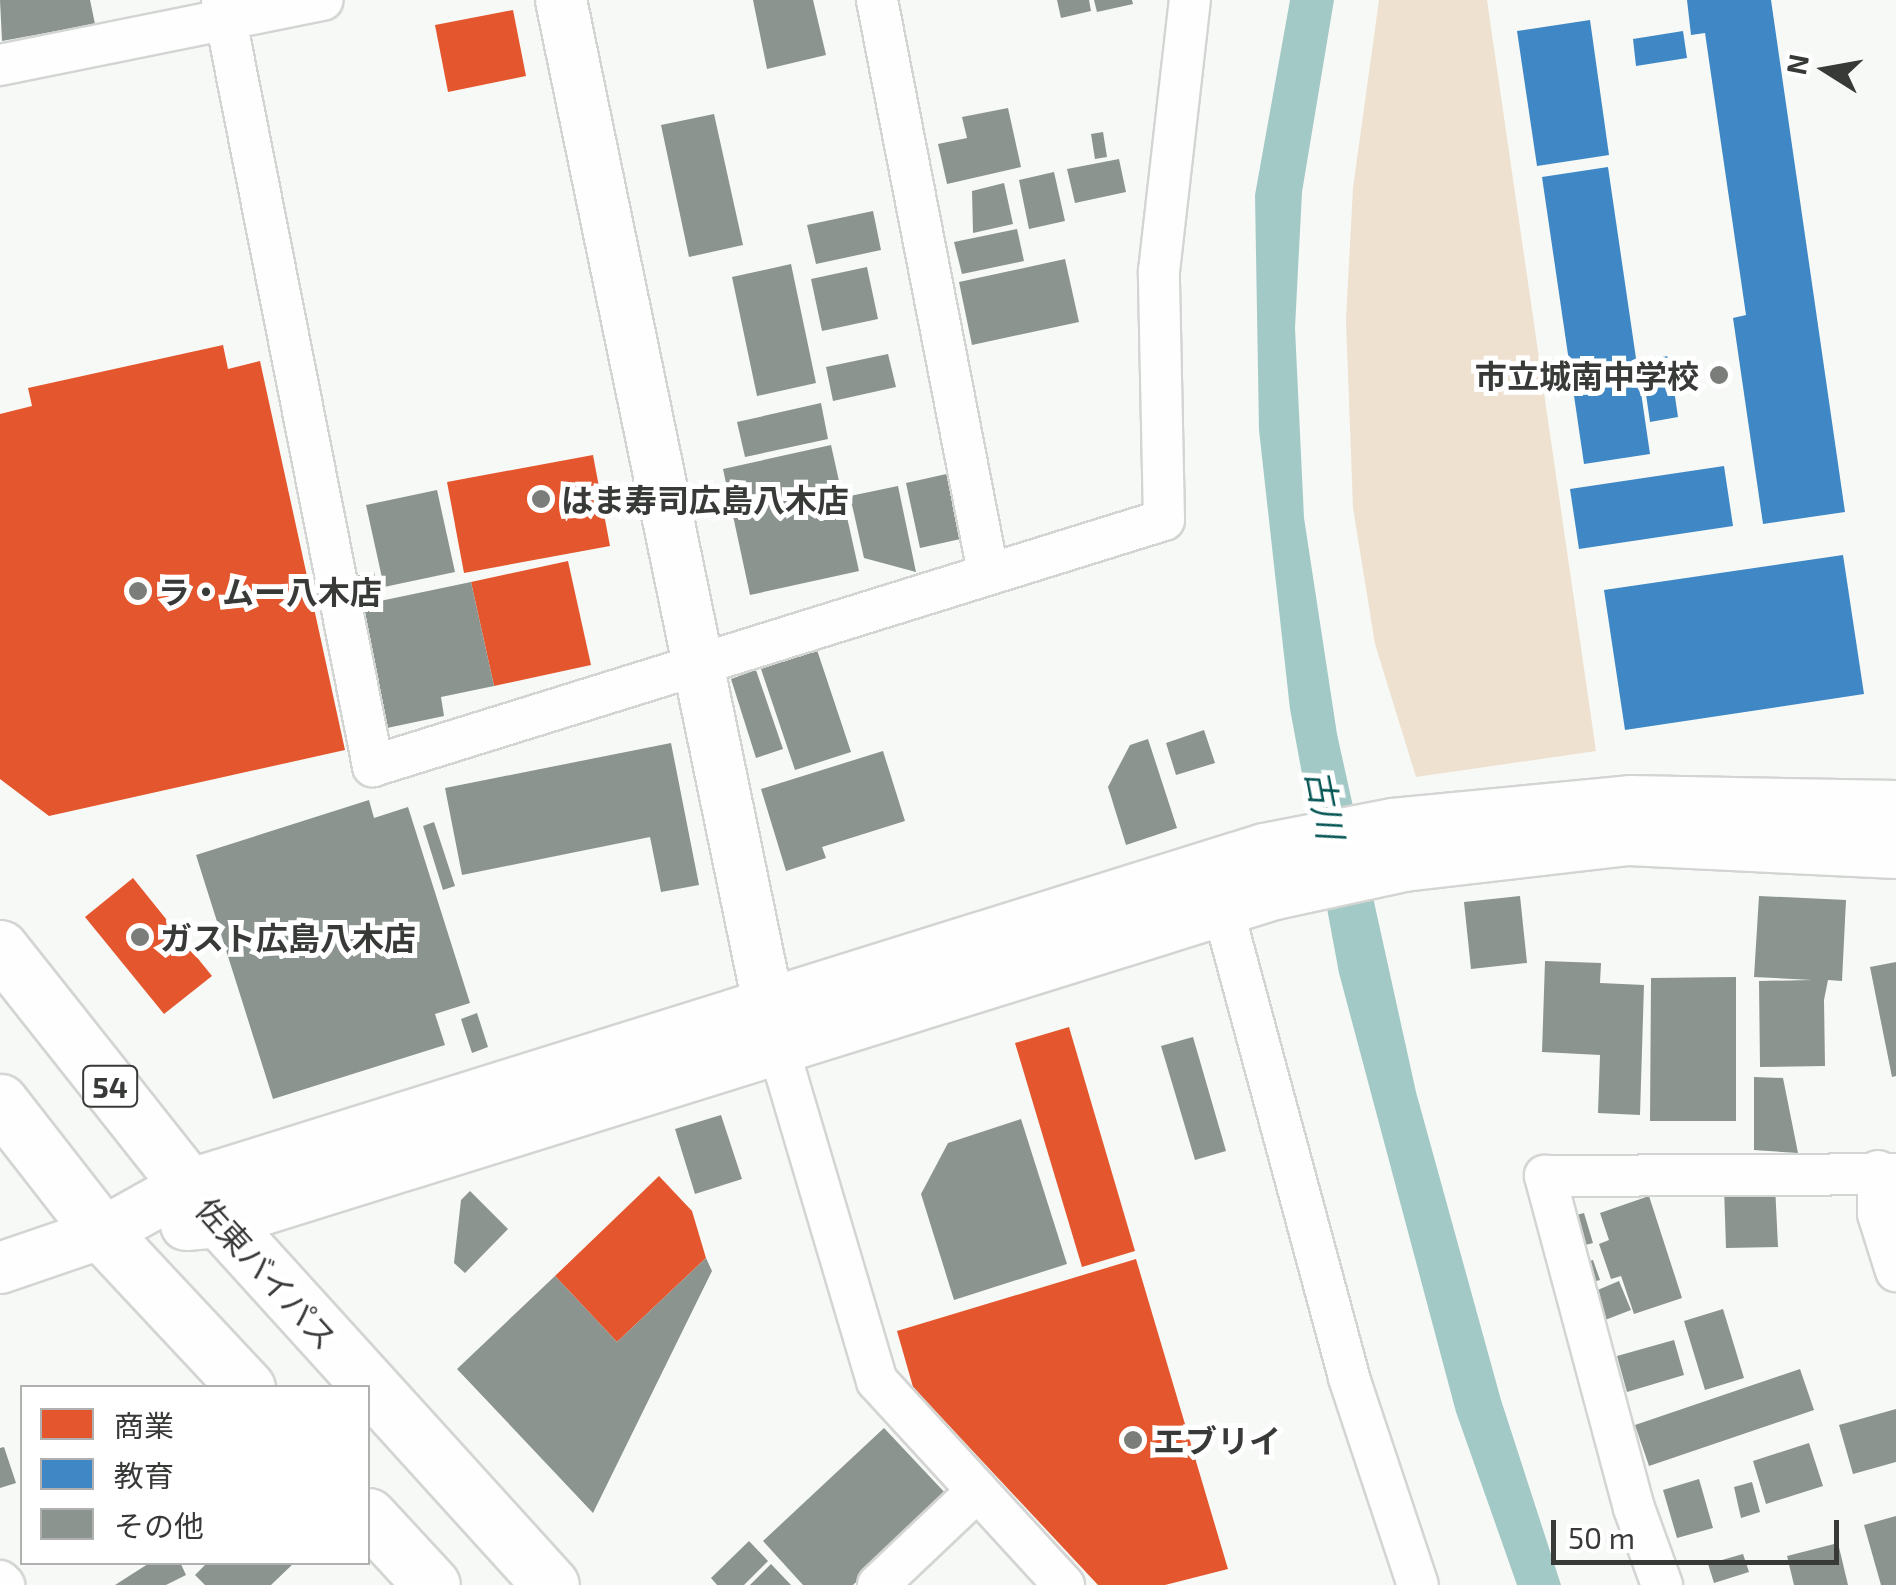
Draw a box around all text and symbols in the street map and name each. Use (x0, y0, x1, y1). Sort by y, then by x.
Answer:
north arrow (1776, 20, 1876, 120)
text: N (1778, 51, 1815, 77)
place label: 市立城南中学校 (1475, 356, 1699, 394)
marker: 市立城南中学校 (1708, 364, 1730, 386)
place label: はま寿司広島八木店 (561, 480, 849, 518)
marker: はま寿司広島八木店 (530, 488, 552, 510)
place label: ラ・ムー八木店 (158, 572, 382, 610)
marker: ラ・ムー八木店 (127, 580, 149, 602)
water label: 古川 (1299, 766, 1353, 842)
place label: ガスト広島八木店 (160, 918, 416, 956)
marker: ガスト広島八木店 (129, 926, 151, 948)
road number: 54 (80, 1061, 140, 1111)
street label: 佐東バイパス (188, 1189, 346, 1357)
legend (20, 1385, 370, 1565)
text: 商業 (114, 1407, 174, 1443)
place label: エブリイ (1153, 1421, 1281, 1459)
marker: エブリイ (1122, 1429, 1144, 1451)
text: 教育 (114, 1457, 174, 1493)
scale bar (1556, 1500, 1844, 1562)
text: その他 (114, 1507, 204, 1543)
text: 50 m (1568, 1519, 1635, 1555)

